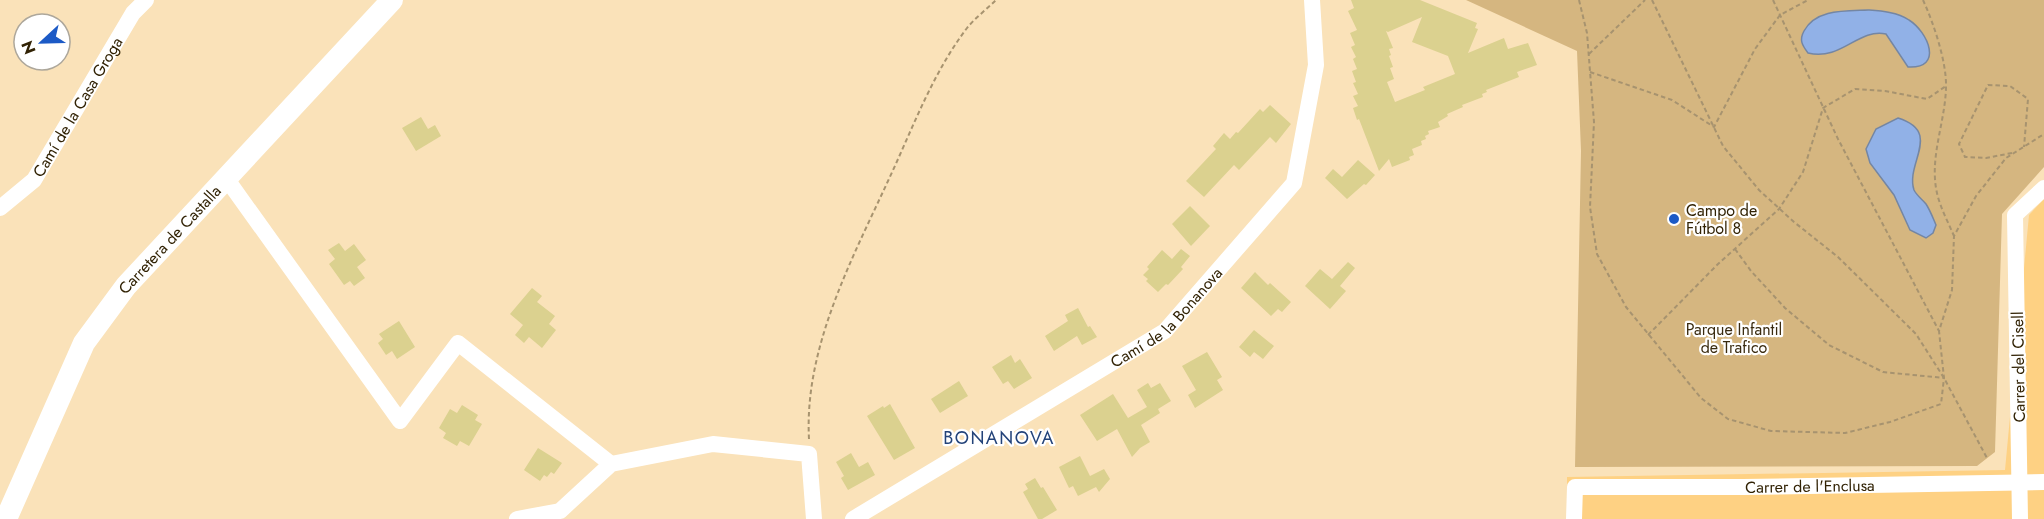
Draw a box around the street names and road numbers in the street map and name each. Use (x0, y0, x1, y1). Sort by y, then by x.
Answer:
street label: Camí de la Casa Groga (27, 33, 128, 182)
street label: Carretera de Castalla (113, 180, 226, 299)
street label: Camí de la Bonanova (1106, 262, 1228, 373)
street label: Carrer del Cisell (2006, 311, 2031, 423)
street label: Carrer de l'Enclusa (1745, 474, 1875, 499)

